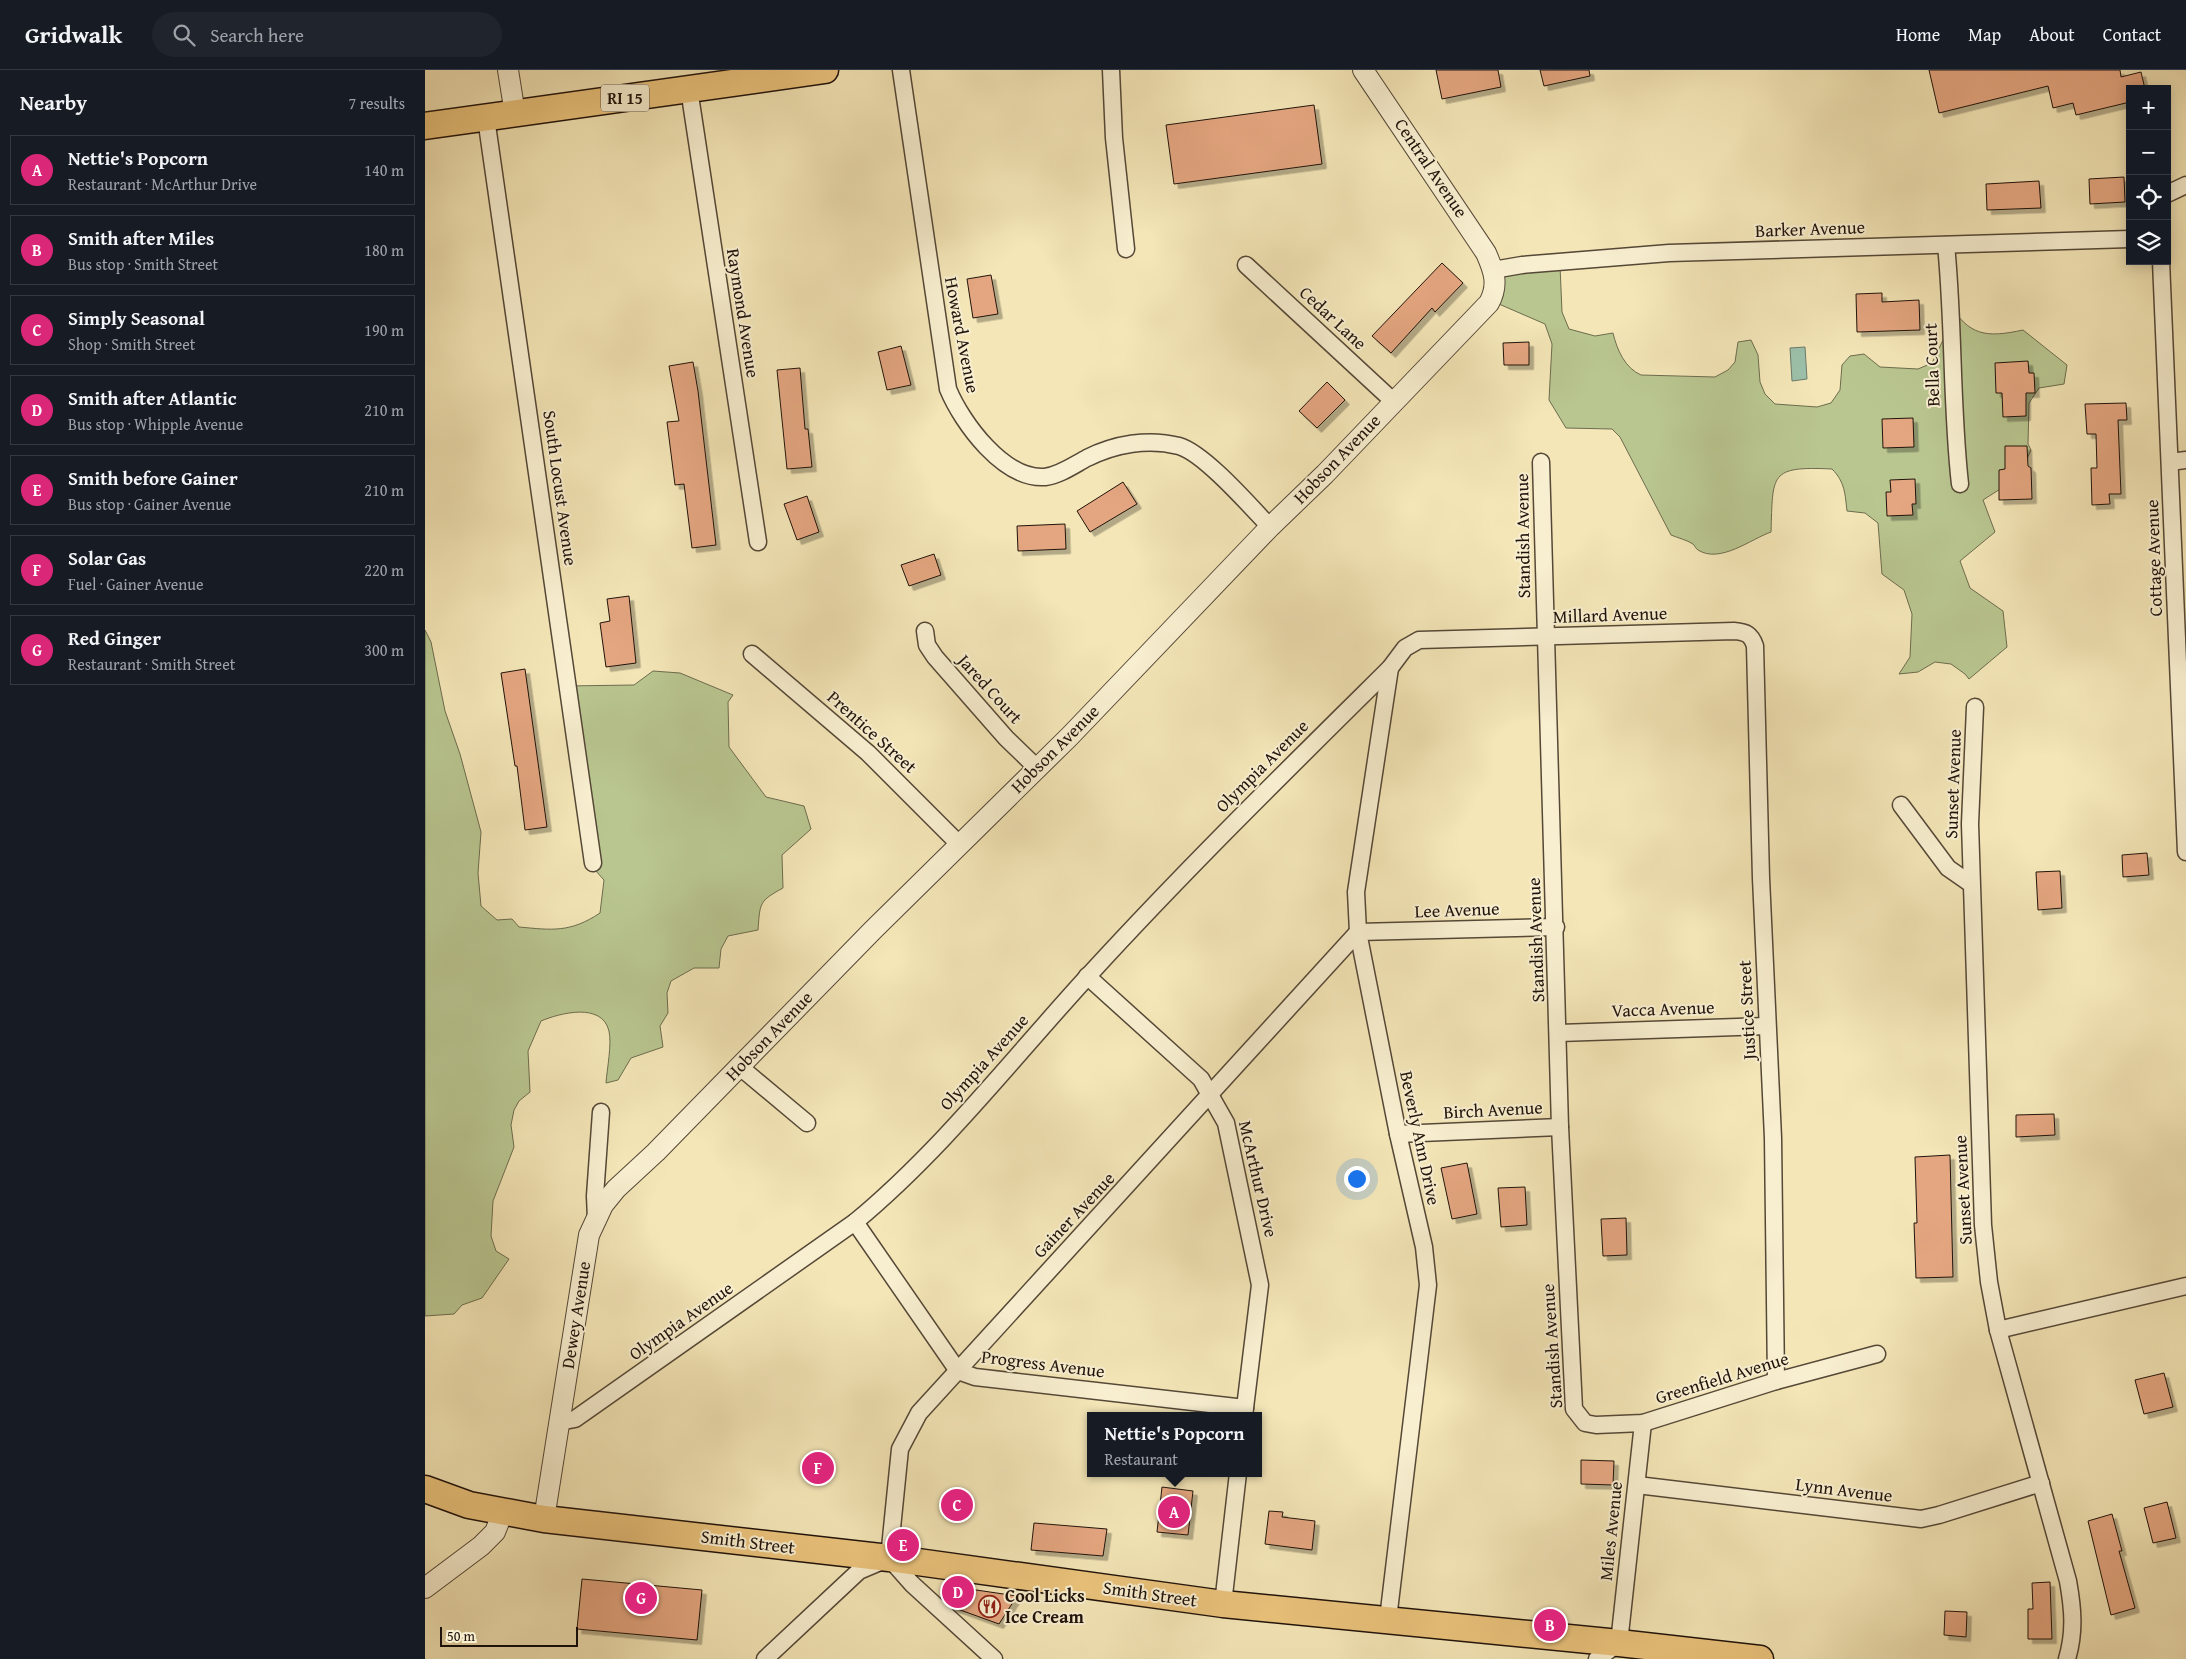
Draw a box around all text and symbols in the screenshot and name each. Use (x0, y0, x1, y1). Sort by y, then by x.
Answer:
search box (152, 12, 502, 57)
text: Gridwalk (25, 17, 122, 52)
icon: search (170, 21, 198, 49)
text: Search here (210, 21, 304, 49)
text: Home (1896, 21, 1940, 48)
text: Map (1968, 21, 2001, 48)
text: About (2029, 21, 2075, 48)
text: Contact (2103, 21, 2161, 48)
road number: RI 15 (601, 84, 649, 112)
map controls (2126, 85, 2171, 265)
button: + (2126, 85, 2171, 130)
text: Nearby (20, 87, 87, 118)
text: 7 results (348, 91, 405, 115)
street label: Central Avenue (1388, 113, 1475, 223)
button: − (2126, 130, 2171, 175)
text: Nettie's Popcorn (68, 144, 208, 172)
text: A (32, 158, 42, 182)
text: 140 m (364, 158, 404, 182)
text: Restaurant · McArthur Drive (68, 172, 257, 196)
button: locate (2126, 175, 2171, 220)
street label: Barker Avenue (1755, 213, 1865, 244)
button: layers (2126, 220, 2171, 265)
text: Smith after Miles (68, 224, 214, 252)
text: B (32, 238, 42, 262)
text: 180 m (364, 238, 404, 262)
street label: Raymond Avenue (720, 246, 767, 380)
text: Bus stop · Smith Street (68, 252, 218, 276)
street label: Howard Avenue (938, 274, 987, 395)
street label: Cedar Lane (1294, 279, 1373, 356)
text: Simply Seasonal (68, 304, 205, 332)
text: C (32, 318, 42, 342)
text: 190 m (364, 318, 404, 342)
street label: Bella Court (1917, 322, 1946, 407)
text: Shop · Smith Street (68, 332, 195, 356)
text: Smith after Atlantic (68, 384, 237, 412)
text: D (32, 398, 42, 422)
text: 210 m (364, 398, 404, 422)
street label: Hobson Avenue (1287, 407, 1387, 510)
street label: South Locust Avenue (536, 409, 585, 567)
text: Bus stop · Whipple Avenue (68, 412, 243, 436)
text: Smith before Gainer (68, 464, 238, 492)
street label: Standish Avenue (1508, 473, 1537, 599)
text: E (33, 478, 41, 502)
text: 210 m (364, 478, 404, 502)
text: Bus stop · Gainer Avenue (68, 492, 231, 516)
street label: Cottage Avenue (2138, 499, 2169, 617)
text: Solar Gas (68, 544, 146, 572)
text: F (33, 558, 41, 582)
text: 220 m (364, 558, 404, 582)
text: Fuel · Gainer Avenue (68, 572, 203, 596)
street label: Millard Avenue (1552, 599, 1668, 630)
text: Red Ginger (68, 624, 161, 652)
text: G (32, 638, 42, 662)
text: 300 m (364, 638, 404, 662)
street label: Jared Court (950, 646, 1030, 730)
text: Restaurant · Smith Street (68, 652, 235, 676)
street label: Prentice Street (821, 684, 924, 780)
street label: Hobson Avenue (1004, 698, 1105, 799)
street label: Olympia Avenue (1209, 713, 1314, 818)
street label: Sunset Avenue (1937, 729, 1968, 839)
street label: Standish Avenue (1520, 877, 1551, 1003)
street label: Lee Avenue (1414, 895, 1500, 924)
street label: Justice Street (1730, 959, 1763, 1063)
street label: Hobson Avenue (719, 984, 819, 1087)
street label: Vacca Avenue (1611, 993, 1715, 1024)
street label: Olympia Avenue (933, 1007, 1035, 1116)
street label: Beverly Ann Drive (1393, 1068, 1448, 1207)
street label: Birch Avenue (1443, 1093, 1543, 1126)
street label: McArthur Drive (1232, 1118, 1285, 1240)
street label: Sunset Avenue (1946, 1134, 1979, 1246)
street label: Gainer Avenue (1026, 1165, 1121, 1264)
your location (1344, 1166, 1370, 1192)
street label: Dewey Avenue (554, 1259, 597, 1371)
street label: Olympia Avenue (623, 1274, 739, 1367)
street label: Standish Avenue (1534, 1283, 1569, 1409)
street label: Progress Avenue (980, 1343, 1106, 1384)
street label: Greenfield Avenue (1652, 1344, 1792, 1411)
popup (1087, 1412, 1262, 1477)
text: Nettie's Popcorn (1104, 1419, 1245, 1447)
text: Restaurant (1104, 1447, 1178, 1471)
pin: F (802, 1449, 834, 1487)
street label: Lynn Avenue (1794, 1470, 1894, 1509)
street label: Miles Avenue (1592, 1480, 1629, 1582)
pin: C (941, 1486, 973, 1524)
pin: A (1158, 1493, 1190, 1531)
street label: Smith Street (700, 1522, 797, 1561)
pin: E (887, 1526, 919, 1564)
pin: D (942, 1573, 974, 1611)
street label: Smith Street (1101, 1574, 1199, 1614)
pin: G (625, 1579, 657, 1617)
place label: Cool Licks Ice Cream (1005, 1582, 1085, 1630)
restaurant icon: Cool Licks Ice Cream (977, 1594, 1001, 1618)
pin: B (1534, 1606, 1566, 1644)
scale bar (440, 1624, 577, 1647)
text: 50 m (447, 1626, 475, 1646)

